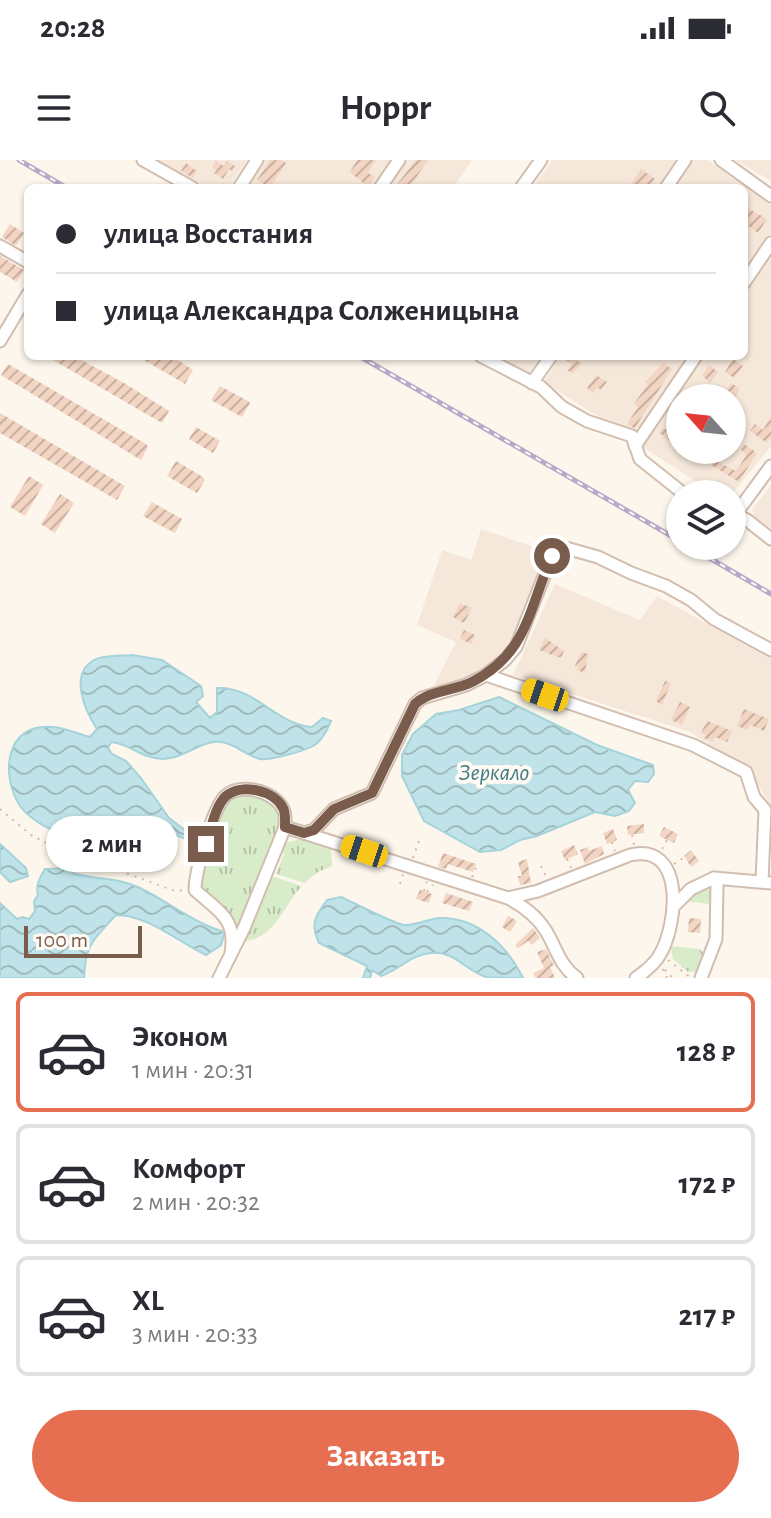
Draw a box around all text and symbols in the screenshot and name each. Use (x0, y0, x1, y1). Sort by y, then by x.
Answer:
text: 20:28 (40, 13, 106, 43)
icon: menu (32, 86, 76, 130)
icon: search (695, 86, 739, 130)
text: Hoppr (340, 90, 431, 126)
text: улица Восстания (104, 219, 313, 249)
text: улица Александра Солженицына (104, 296, 519, 326)
north arrow (666, 384, 746, 464)
map controls (666, 384, 746, 560)
button: layers (666, 480, 746, 560)
route start (534, 538, 570, 574)
car (518, 676, 572, 714)
water label: Зеркало (459, 761, 529, 785)
callout: 2 мин (46, 816, 178, 872)
route end (188, 826, 224, 862)
text: 2 мин (82, 831, 142, 857)
car (337, 832, 391, 870)
scale bar (24, 922, 142, 958)
text: 100 m (36, 929, 88, 951)
icon: car (36, 1016, 108, 1088)
text: Эконом (132, 1022, 228, 1052)
text: 128 ₽ (677, 1037, 735, 1067)
text: 1 мин · 20:31 (132, 1057, 254, 1083)
icon: car (36, 1148, 108, 1220)
text: Комфорт (132, 1154, 245, 1184)
text: 172 ₽ (679, 1169, 735, 1199)
text: 2 мин · 20:32 (132, 1189, 260, 1215)
icon: car (36, 1280, 108, 1352)
text: XL (132, 1286, 164, 1316)
text: 217 ₽ (679, 1301, 735, 1331)
text: 3 мин · 20:33 (132, 1321, 258, 1347)
button: Заказать (32, 1410, 739, 1502)

